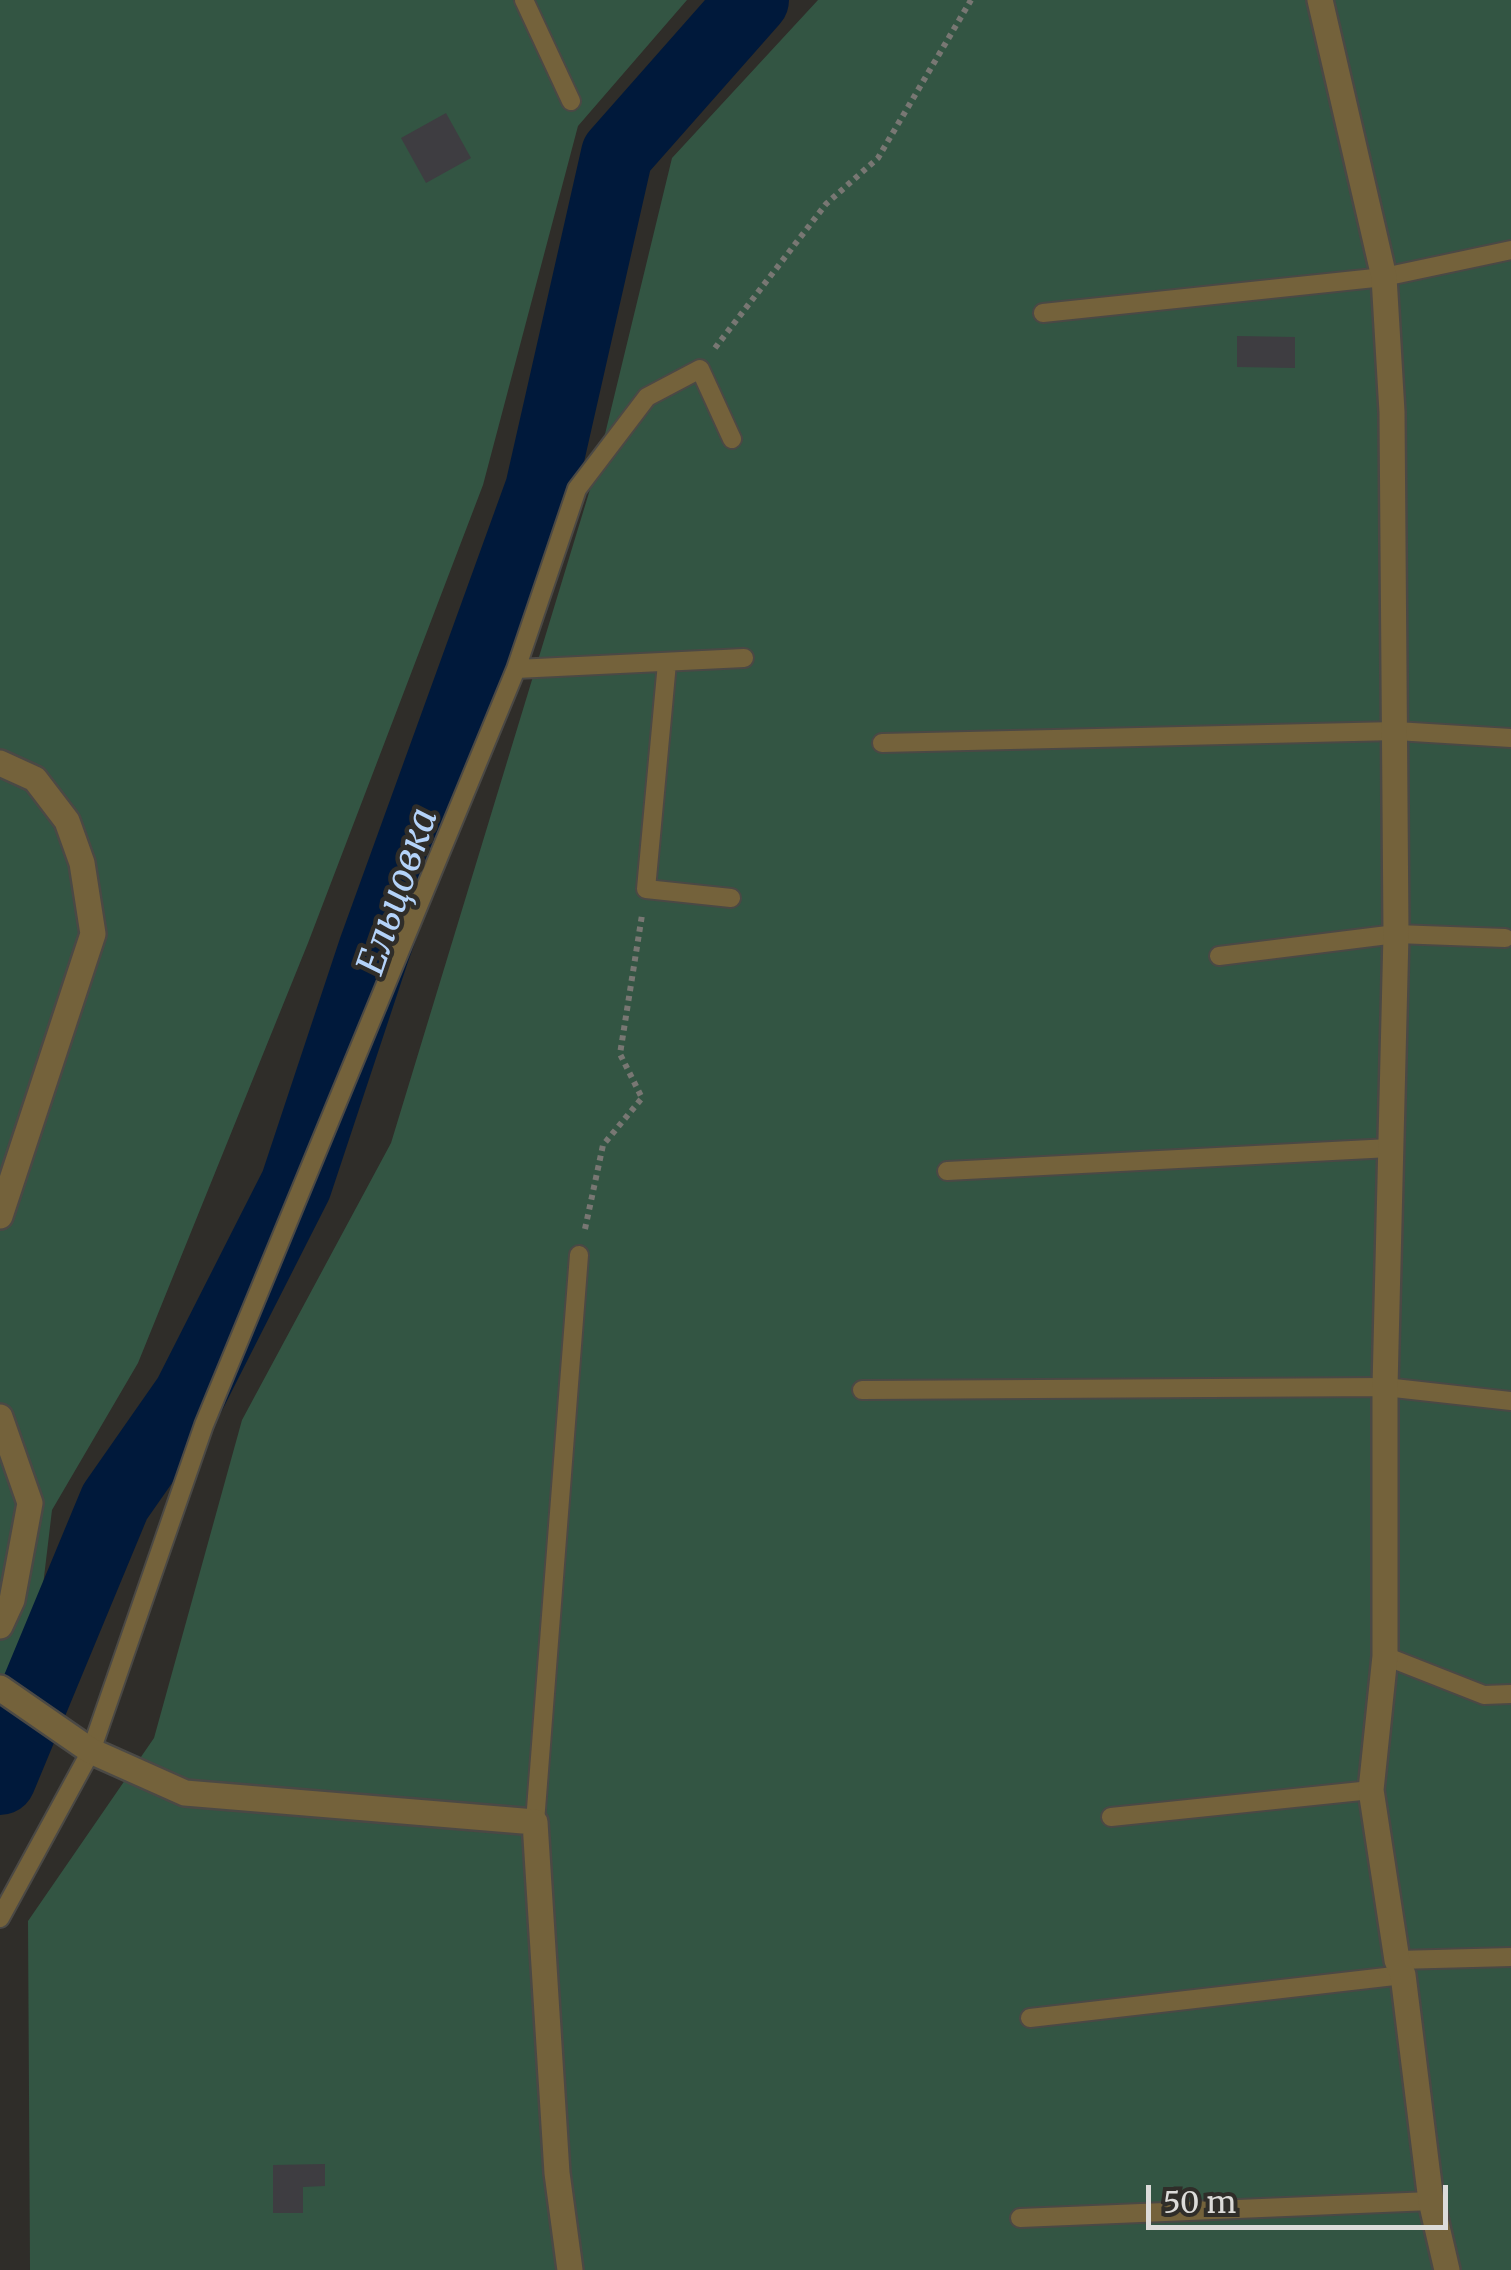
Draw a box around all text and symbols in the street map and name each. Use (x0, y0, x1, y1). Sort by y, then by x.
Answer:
water label: Ельцовка (349, 803, 449, 981)
scale bar (1151, 2165, 1454, 2227)
text: 50 m (1163, 2183, 1236, 2221)

